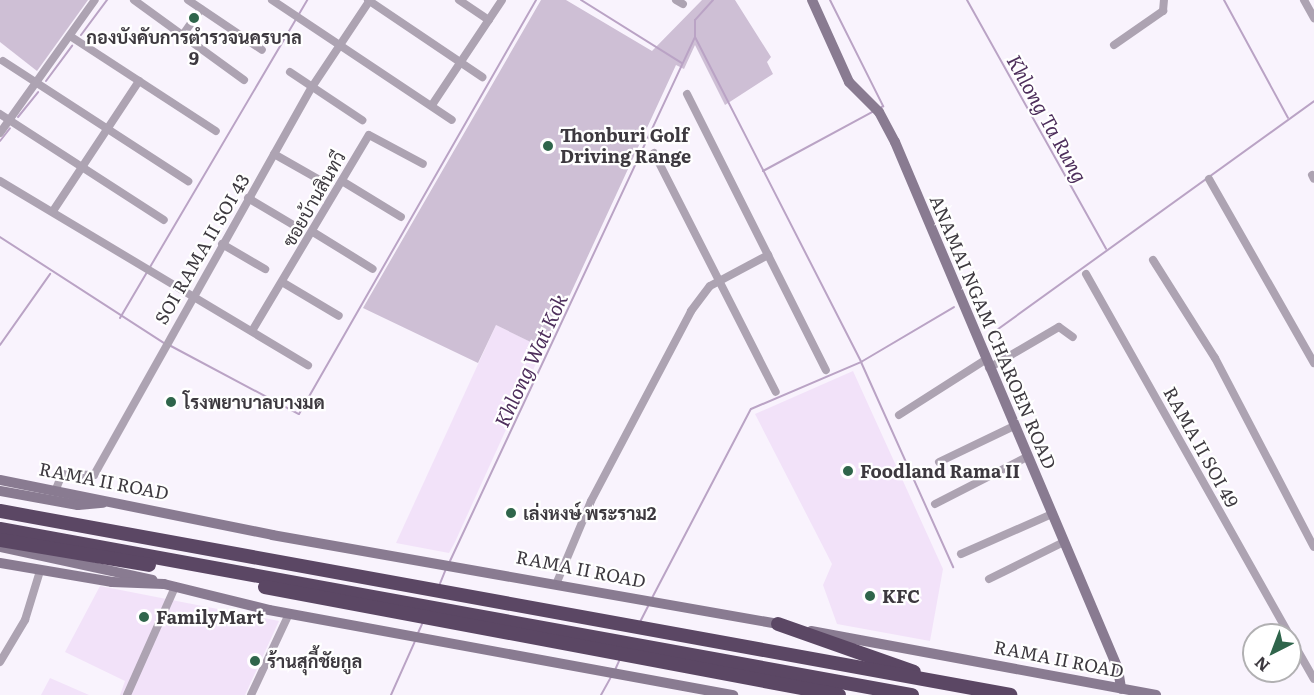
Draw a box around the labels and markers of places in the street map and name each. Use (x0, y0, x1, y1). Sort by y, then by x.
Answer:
marker: กองบังคับการตำรวจนครบาล 9 (187, 11, 201, 25)
place label: กองบังคับการตำรวจนครบาล 9 (86, 27, 302, 70)
place label: Thonburi Golf Driving Range (560, 125, 691, 168)
marker: Thonburi Golf Driving Range (541, 139, 555, 153)
place label: โรงพยาบาลบางมด (183, 391, 325, 413)
marker: โรงพยาบาลบางมด (164, 395, 178, 409)
place label: Foodland Rama II (860, 460, 1020, 482)
marker: Foodland Rama II (841, 464, 855, 478)
place label: เล่งหงษ์ พระราม2 (523, 502, 656, 524)
marker: เล่งหงษ์ พระราม2 (504, 506, 518, 520)
place label: KFC (882, 585, 920, 607)
marker: KFC (863, 589, 877, 603)
place label: FamilyMart (156, 606, 264, 628)
marker: FamilyMart (137, 610, 151, 624)
place label: ร้านสุกี้ชัยกูล (267, 650, 362, 672)
marker: ร้านสุกี้ชัยกูล (248, 654, 262, 668)

